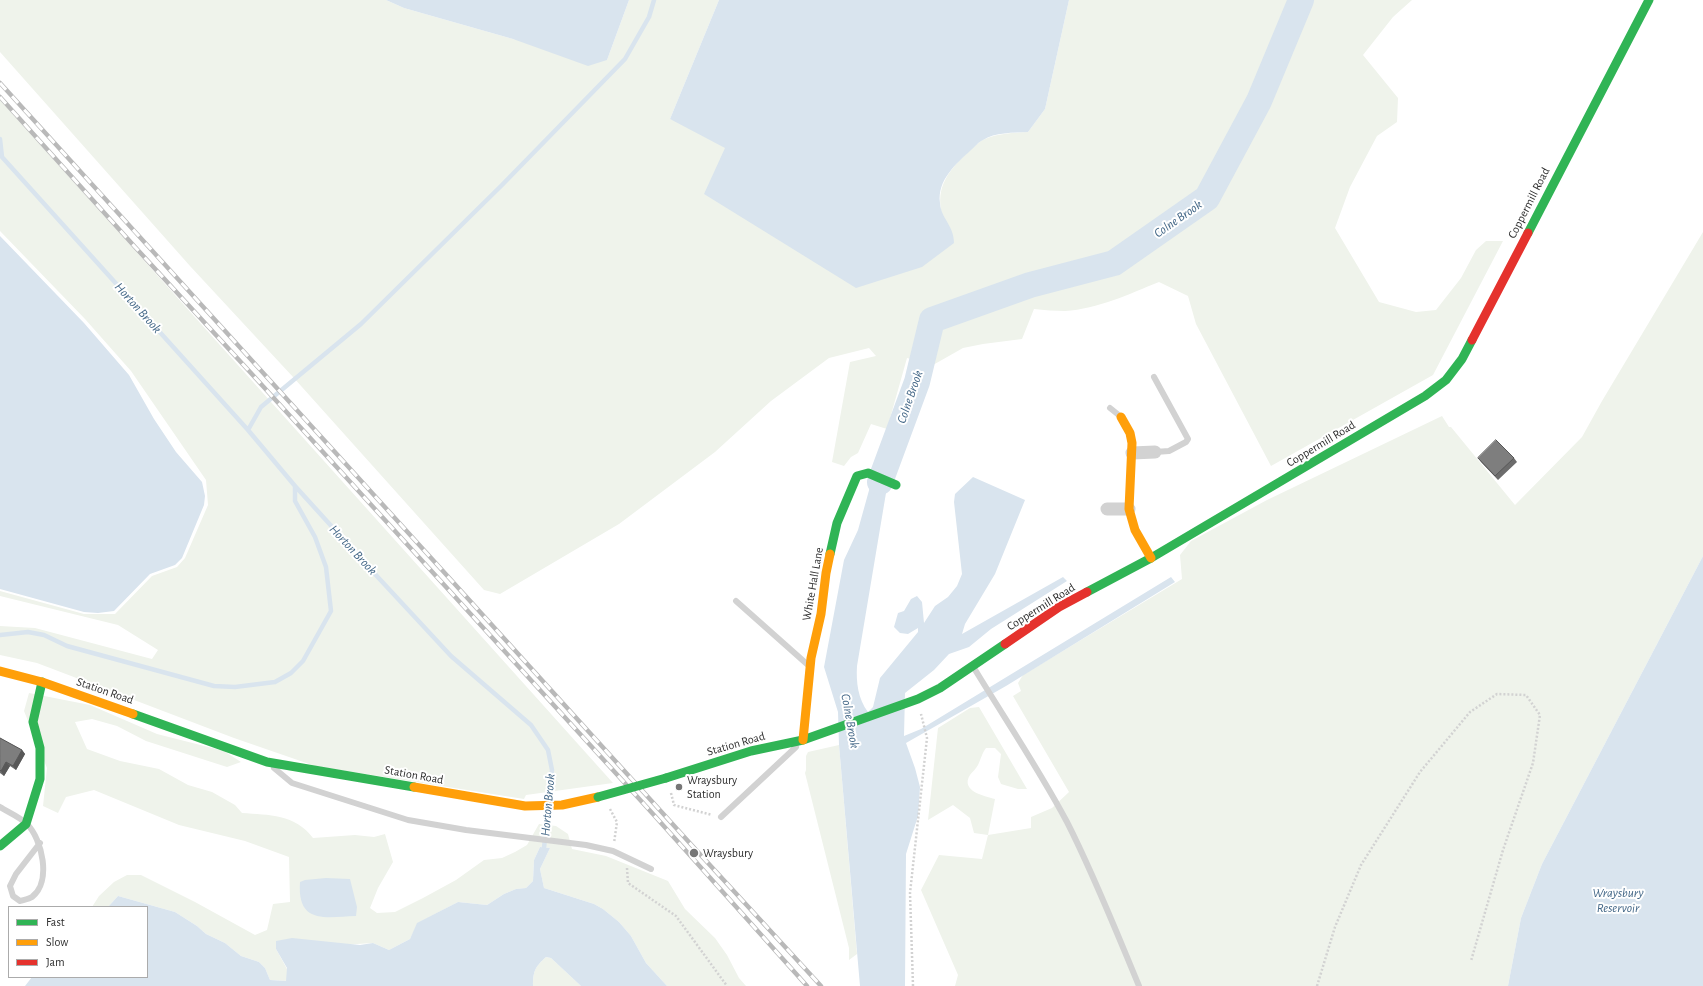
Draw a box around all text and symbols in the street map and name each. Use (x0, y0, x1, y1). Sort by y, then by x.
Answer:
street label: Coppermill Road (1505, 165, 1553, 241)
water label: Colne Brook (1151, 197, 1205, 241)
water label: Horton Brook (111, 279, 165, 337)
water label: Colne Brook (894, 368, 926, 426)
street label: Coppermill Road (1284, 418, 1358, 470)
water label: Horton Brook (326, 522, 380, 578)
street label: White Hall Lane (799, 546, 827, 622)
street label: Coppermill Road (1004, 580, 1078, 634)
street label: Station Road (74, 674, 136, 708)
water label: Colne Brook (838, 693, 862, 749)
street label: Station Road (705, 729, 767, 759)
street label: Station Road (383, 763, 445, 787)
water label: Horton Brook (537, 773, 559, 837)
place label: Wraysbury Station (687, 773, 737, 801)
marker: Wraysbury Station (674, 782, 684, 792)
place label: Wraysbury (703, 846, 753, 860)
marker: Wraysbury (688, 847, 700, 859)
water label: Wraysbury Reservoir (1592, 885, 1644, 916)
legend (8, 906, 148, 978)
text: Fast (46, 916, 65, 928)
text: Slow (46, 936, 68, 948)
text: Jam (46, 956, 65, 968)

